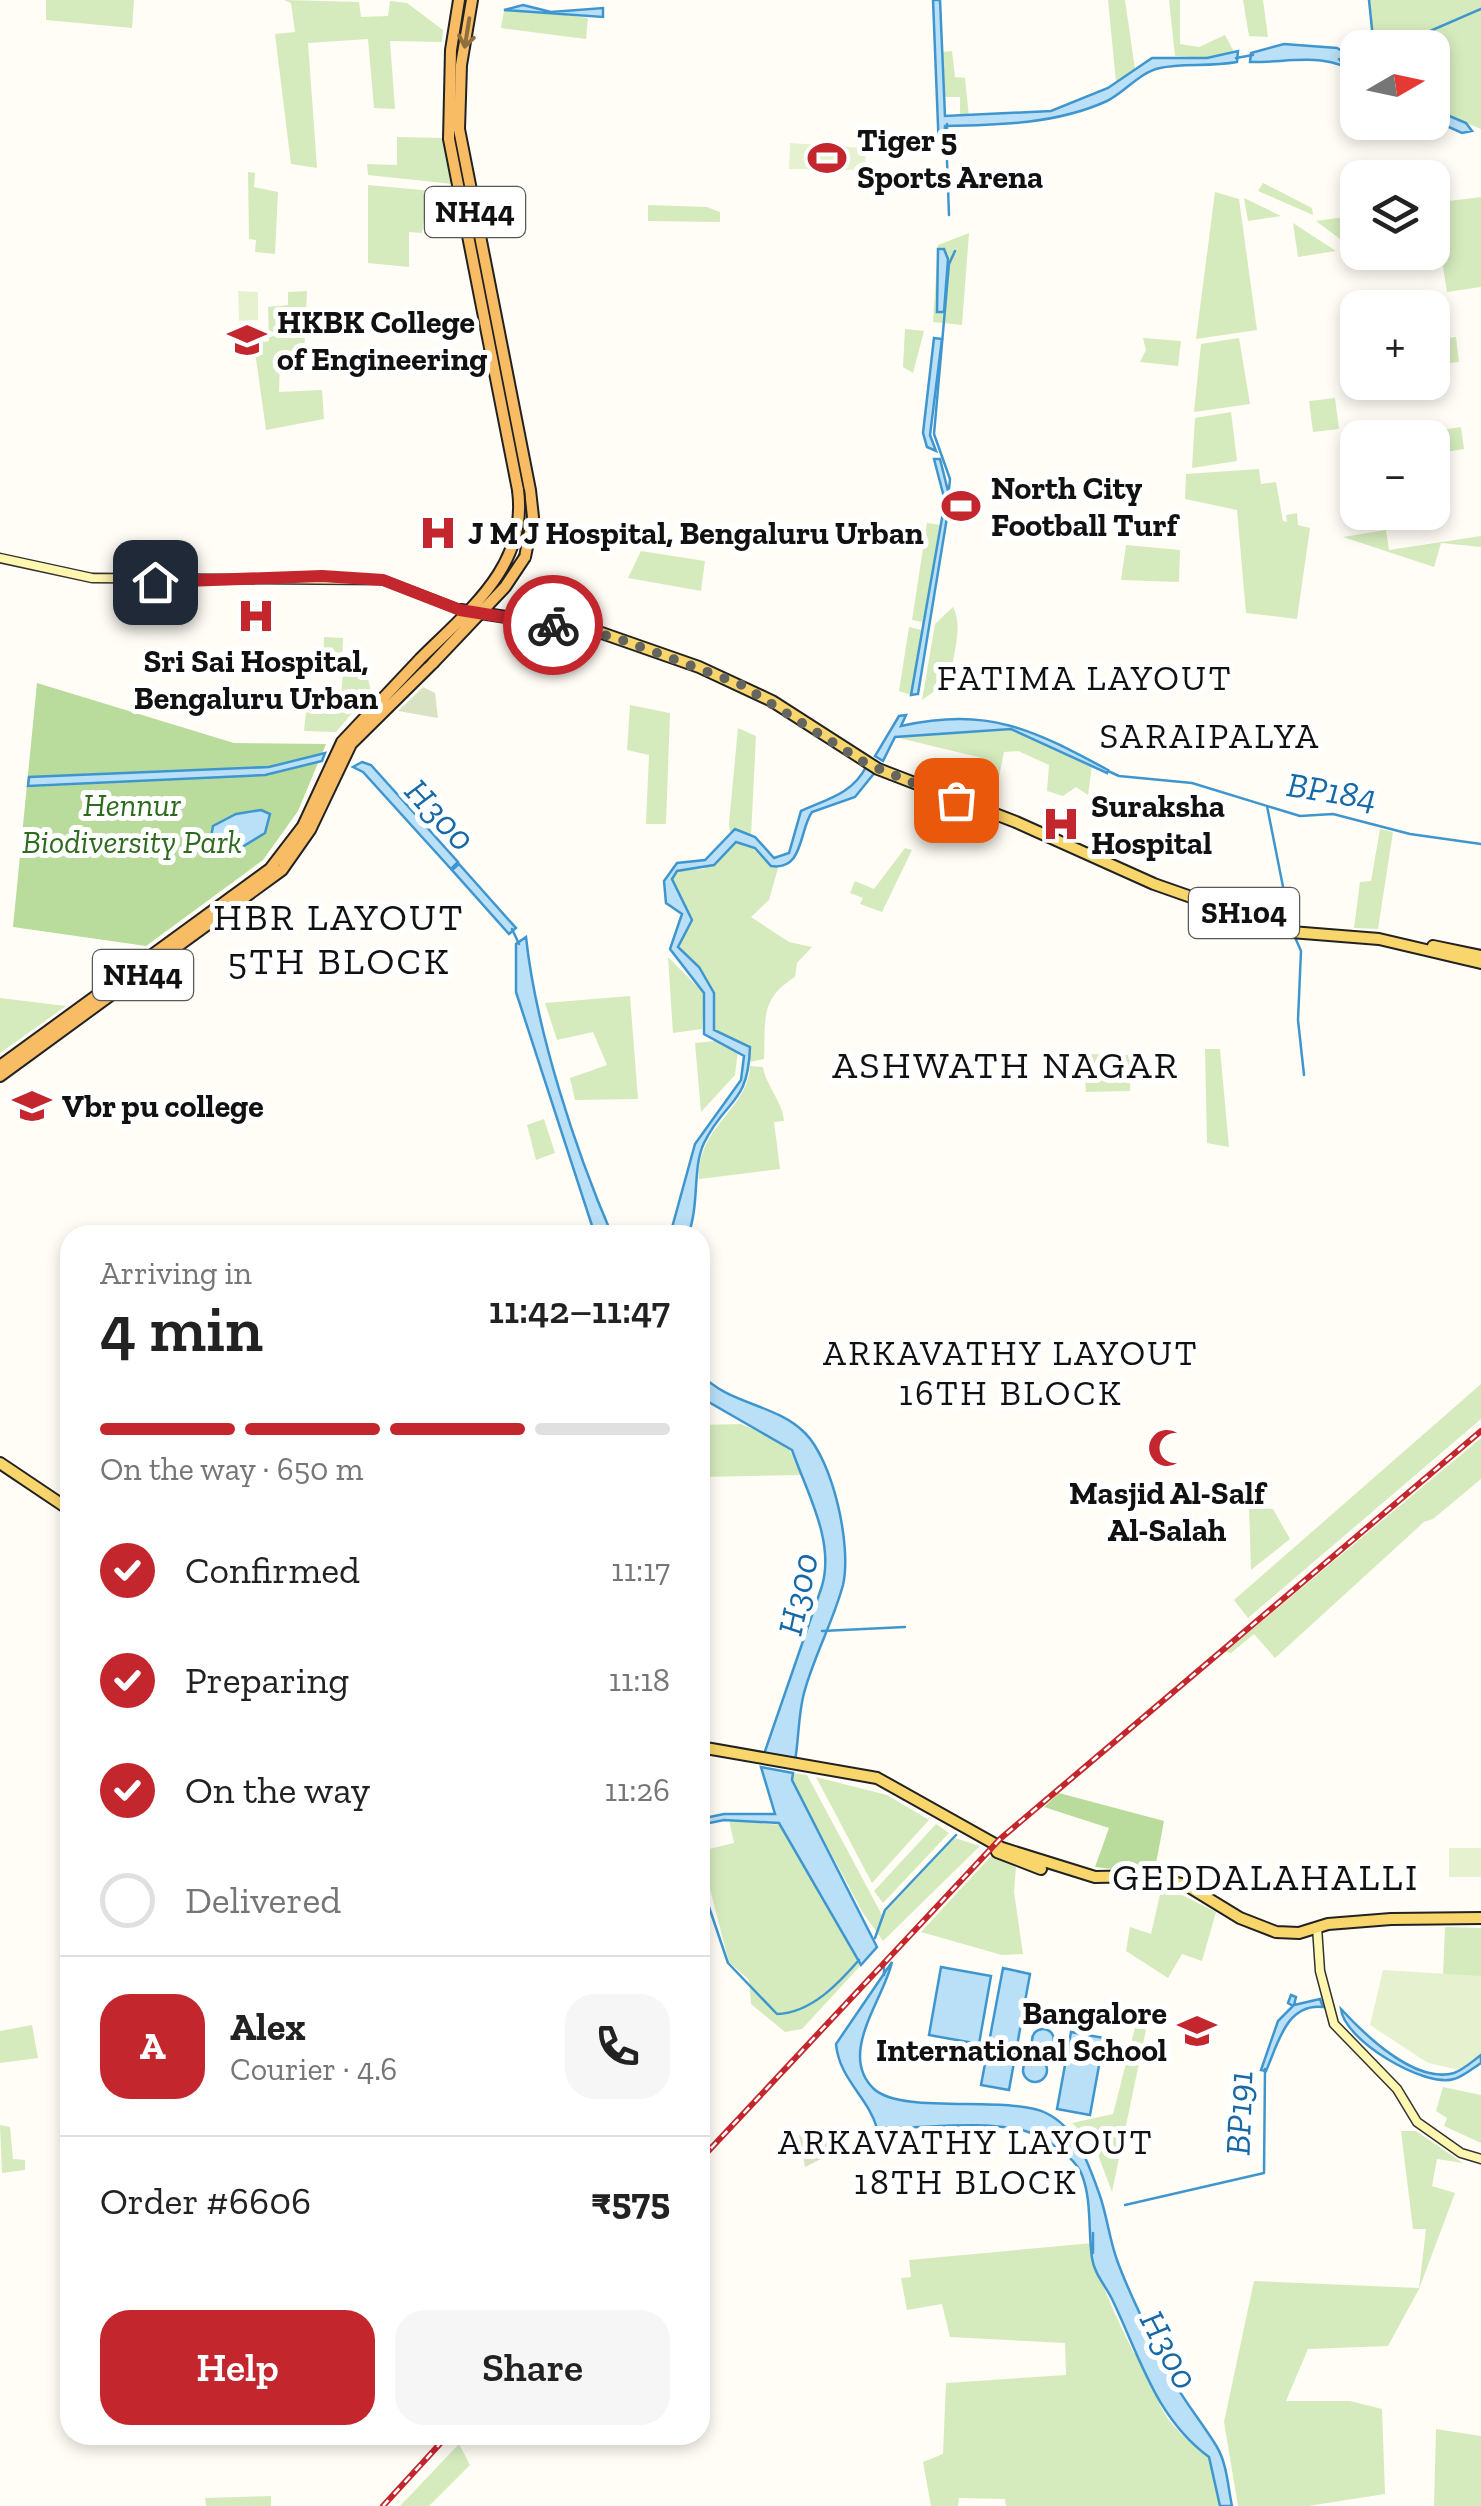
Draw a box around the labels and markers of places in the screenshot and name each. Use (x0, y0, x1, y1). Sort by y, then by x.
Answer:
place label: Tiger 5 Sports Arena (857, 121, 1043, 196)
sports icon: Tiger 5 Sports Arena (806, 137, 848, 179)
place label: HKBK College of Engineering (277, 303, 488, 378)
school or university icon: HKBK College of Engineering (226, 319, 268, 361)
place label: North City Football Turf (991, 469, 1181, 544)
sports icon: North City Football Turf (940, 485, 982, 527)
hospital icon: J M J Hospital, Bengaluru Urban (417, 512, 459, 554)
place label: J M J Hospital, Bengaluru Urban (468, 514, 924, 552)
pin (113, 540, 198, 625)
hospital icon: Sri Sai Hospital, Bengaluru Urban (235, 595, 277, 637)
place label: Sri Sai Hospital, Bengaluru Urban (134, 642, 378, 717)
pin (914, 758, 999, 843)
place label: Suraksha Hospital (1091, 787, 1225, 862)
hospital icon: Suraksha Hospital (1040, 803, 1082, 845)
school or university icon: Vbr pu college (11, 1085, 53, 1127)
place label: Vbr pu college (62, 1087, 264, 1125)
mosque icon: Masjid Al-Salf Al-Salah (1146, 1427, 1188, 1469)
place label: Masjid Al-Salf Al-Salah (1069, 1474, 1268, 1549)
place label: Bangalore International School (876, 1994, 1167, 2069)
school or university icon: Bangalore International School (1176, 2010, 1218, 2052)

